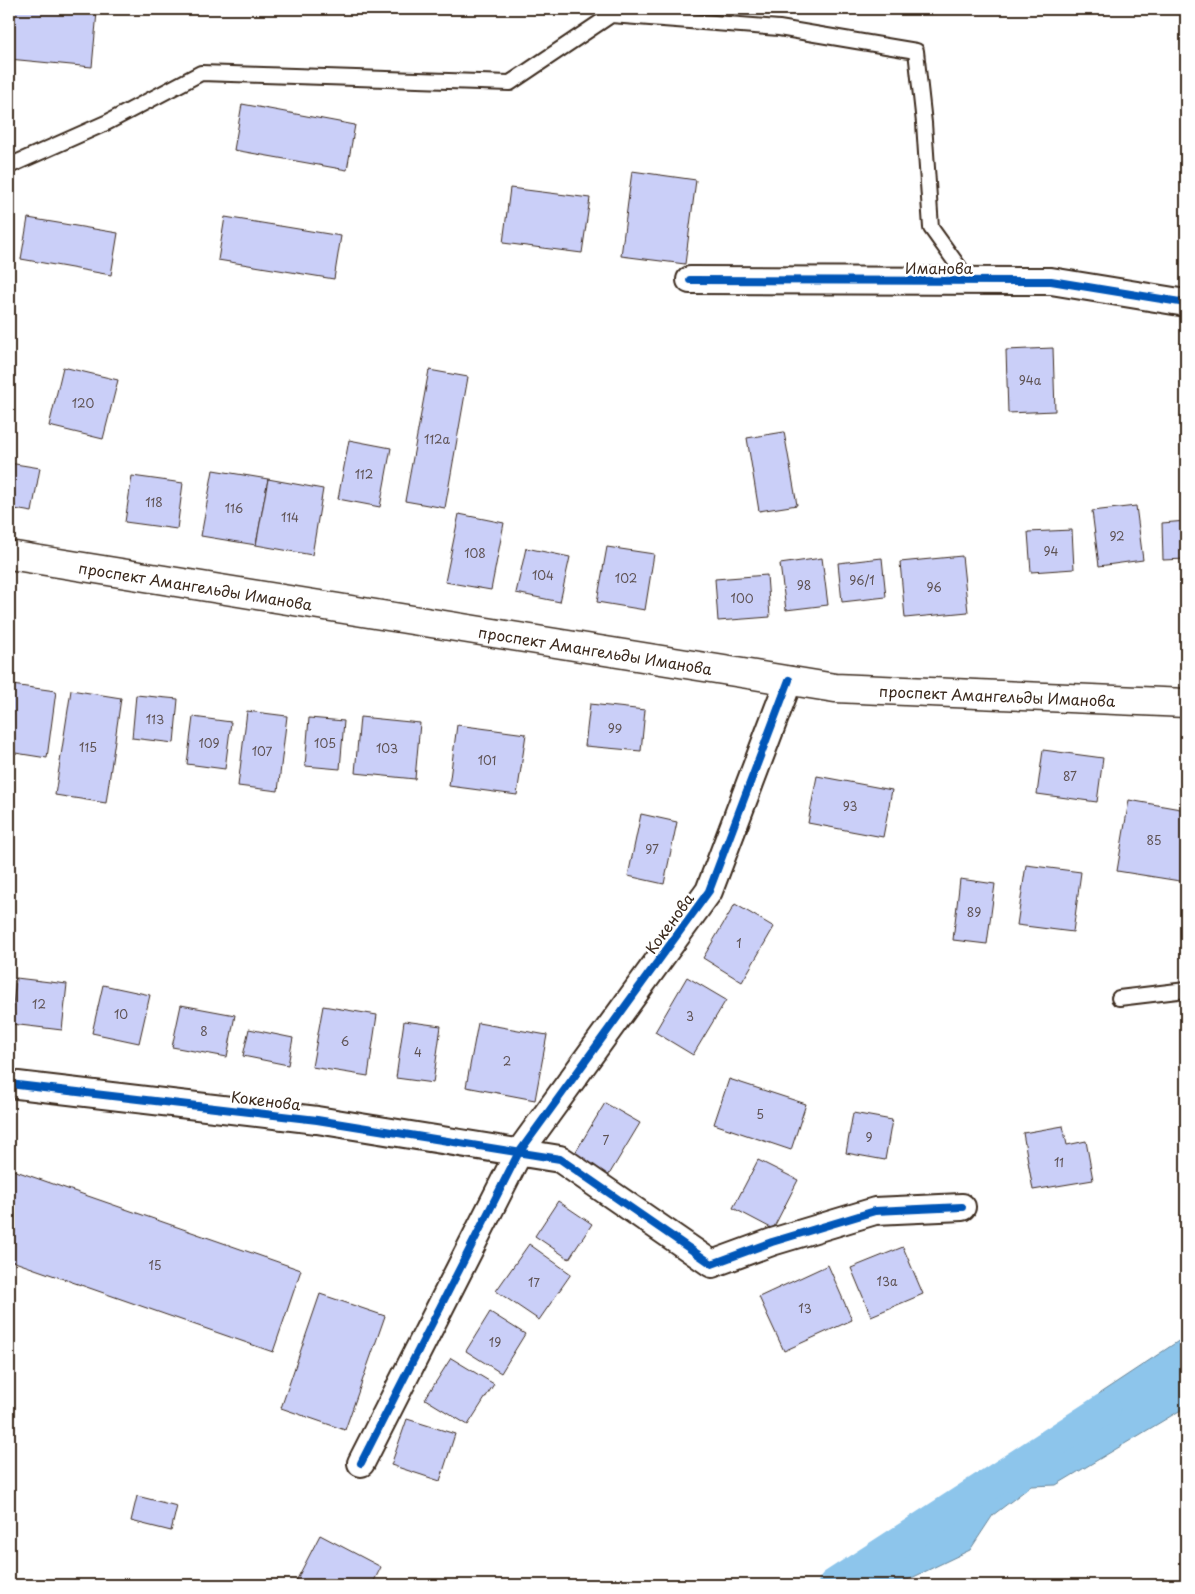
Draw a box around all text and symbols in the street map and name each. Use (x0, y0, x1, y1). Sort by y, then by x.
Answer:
street label: Иманова (905, 256, 974, 279)
house number: 94а (1019, 371, 1042, 389)
house number: 120 (72, 394, 94, 412)
house number: 112а (424, 430, 450, 448)
house number: 112 (355, 465, 373, 483)
house number: 118 (145, 493, 163, 511)
house number: 116 (225, 499, 243, 517)
house number: 114 (281, 508, 299, 526)
house number: 92 (1109, 527, 1125, 545)
house number: 94 (1044, 542, 1059, 560)
house number: 108 (464, 544, 486, 562)
street label: проспект Амангельды Иманова (77, 555, 315, 615)
house number: 104 (532, 566, 554, 584)
house number: 102 (615, 569, 637, 587)
house number: 96/1 (849, 571, 875, 589)
house number: 98 (797, 576, 811, 594)
house number: 96 (926, 578, 942, 596)
house number: 100 (731, 589, 754, 607)
street label: проспект Амангельды Иманова (477, 619, 715, 680)
street label: проспект Амангельды Иманова (879, 678, 1116, 711)
house number: 113 (146, 710, 164, 728)
house number: 99 (608, 719, 622, 737)
house number: 109 (198, 734, 220, 752)
house number: 105 (314, 734, 336, 752)
house number: 115 (79, 738, 97, 756)
house number: 103 (376, 739, 398, 757)
house number: 107 (252, 742, 273, 760)
house number: 101 (478, 751, 496, 769)
house number: 87 (1063, 767, 1077, 785)
house number: 93 (843, 797, 857, 815)
house number: 85 (1147, 831, 1161, 849)
house number: 97 (645, 840, 659, 858)
street label: Кокенова (639, 887, 699, 958)
house number: 89 (967, 903, 981, 921)
house number: 1 (736, 934, 742, 952)
house number: 12 (32, 995, 46, 1013)
house number: 10 (114, 1005, 128, 1023)
house number: 3 (686, 1007, 694, 1025)
house number: 8 (200, 1022, 208, 1040)
house number: 6 (341, 1032, 349, 1050)
house number: 4 (414, 1043, 422, 1061)
house number: 2 (503, 1052, 511, 1070)
street label: Кокенова (230, 1084, 303, 1116)
house number: 5 (756, 1105, 764, 1123)
house number: 9 (865, 1128, 873, 1146)
house number: 7 (603, 1131, 610, 1149)
house number: 11 (1054, 1153, 1064, 1171)
house number: 15 (148, 1256, 162, 1274)
house number: 13а (877, 1272, 898, 1290)
house number: 17 (528, 1273, 540, 1291)
house number: 13 (798, 1299, 812, 1317)
house number: 19 (489, 1333, 501, 1351)

